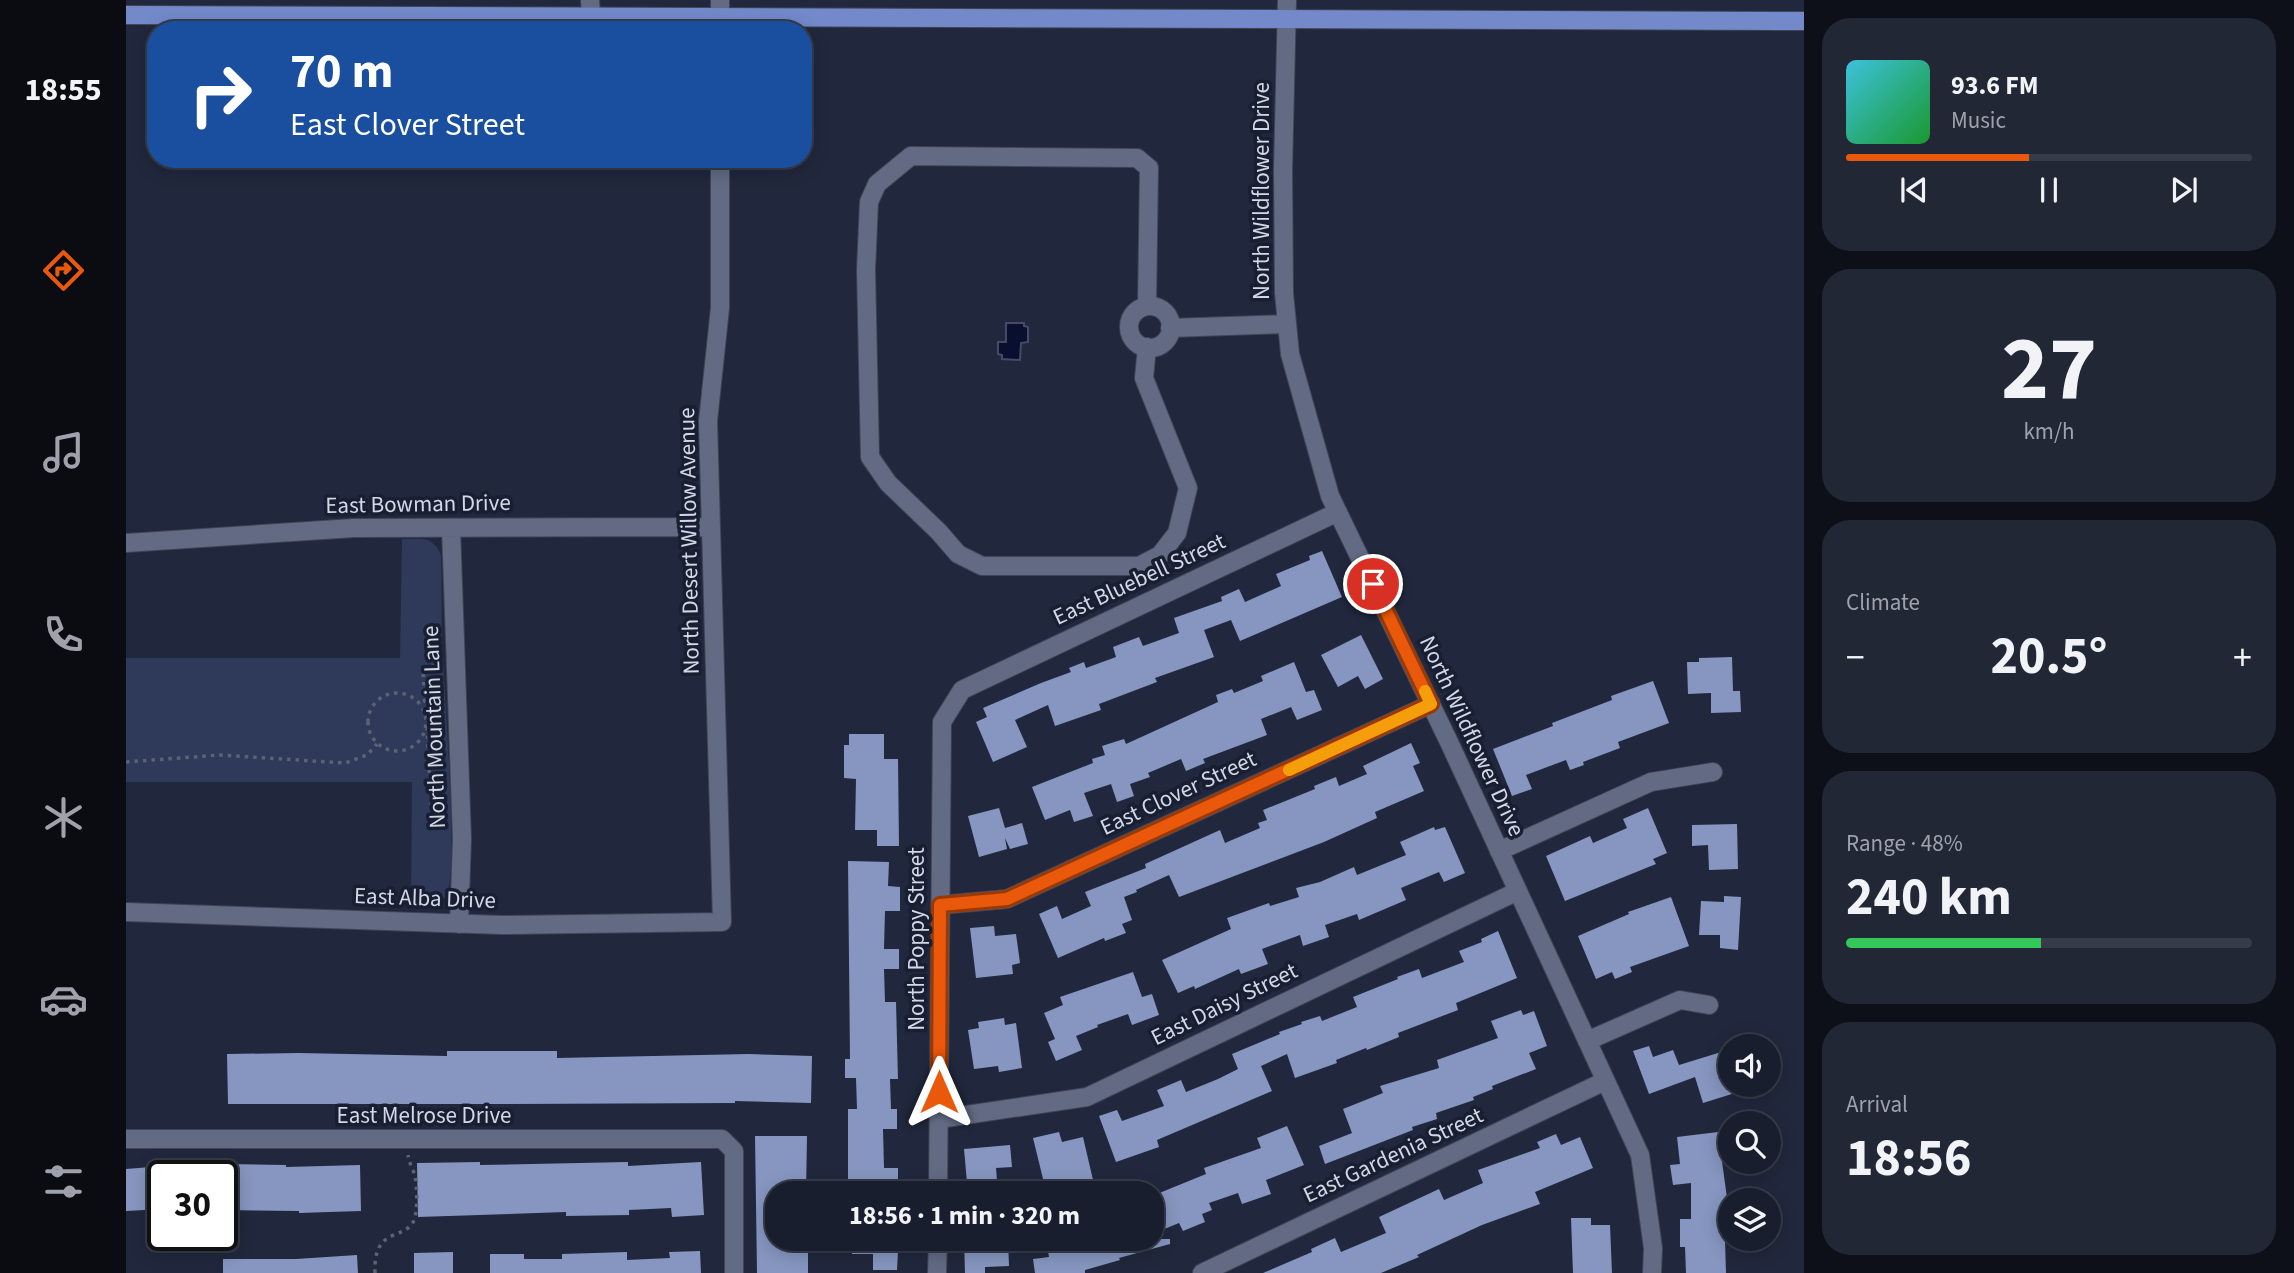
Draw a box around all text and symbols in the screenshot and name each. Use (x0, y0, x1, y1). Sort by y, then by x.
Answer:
text: 70 m (290, 37, 394, 107)
icon: right (175, 49, 266, 140)
text: 18:55 (24, 67, 102, 113)
text: 93.6 FM (1951, 67, 2039, 104)
street label: North Wildflower Drive (1245, 82, 1278, 300)
text: East Clover Street (290, 102, 525, 148)
text: Music (1951, 104, 2006, 137)
icon: previous (1895, 171, 1933, 209)
icon: pause (2030, 171, 2068, 209)
icon: next (2165, 171, 2203, 209)
icon: directions (39, 246, 88, 295)
text: 27 (2001, 305, 2097, 434)
street label: North Desert Willow Avenue (670, 407, 708, 675)
text: km/h (2023, 415, 2075, 448)
icon: music (39, 428, 88, 477)
street label: East Bowman Drive (325, 486, 511, 522)
street label: East Bluebell Street (1047, 525, 1231, 633)
pin (1343, 554, 1403, 614)
icon: arrive (1354, 565, 1392, 603)
text: Climate (1846, 586, 1920, 619)
icon: phone (39, 610, 88, 659)
text: 20.5° (1991, 620, 2107, 694)
street label: North Mountain Lane (414, 625, 454, 829)
street label: North Wildflower Drive (1411, 630, 1533, 842)
text: − (1846, 631, 1865, 685)
text: + (2233, 631, 2252, 685)
street label: East Clover Street (1094, 742, 1262, 844)
icon: climate (39, 793, 88, 842)
text: Range · 48% (1846, 827, 1963, 860)
street label: North Poppy Street (900, 847, 933, 1031)
text: 240 km (1846, 861, 2012, 935)
street label: East Alba Drive (353, 879, 497, 917)
street label: East Daisy Street (1145, 954, 1303, 1054)
icon: car (39, 975, 88, 1024)
map controls (1718, 1034, 1781, 1251)
button: sound (1718, 1034, 1781, 1097)
position arrow (902, 1055, 976, 1129)
text: Arrival (1846, 1088, 1908, 1121)
street label: East Melrose Drive (337, 1099, 511, 1132)
street label: East Gardenia Street (1298, 1099, 1489, 1211)
button: search (1718, 1111, 1781, 1174)
text: 18:56 (1846, 1122, 1971, 1196)
icon: filters (39, 1157, 88, 1206)
speed limit sign: 30 (147, 1160, 238, 1251)
button: layers (1718, 1188, 1781, 1251)
text: 18:56 · 1 min · 320 m (849, 1197, 1080, 1234)

